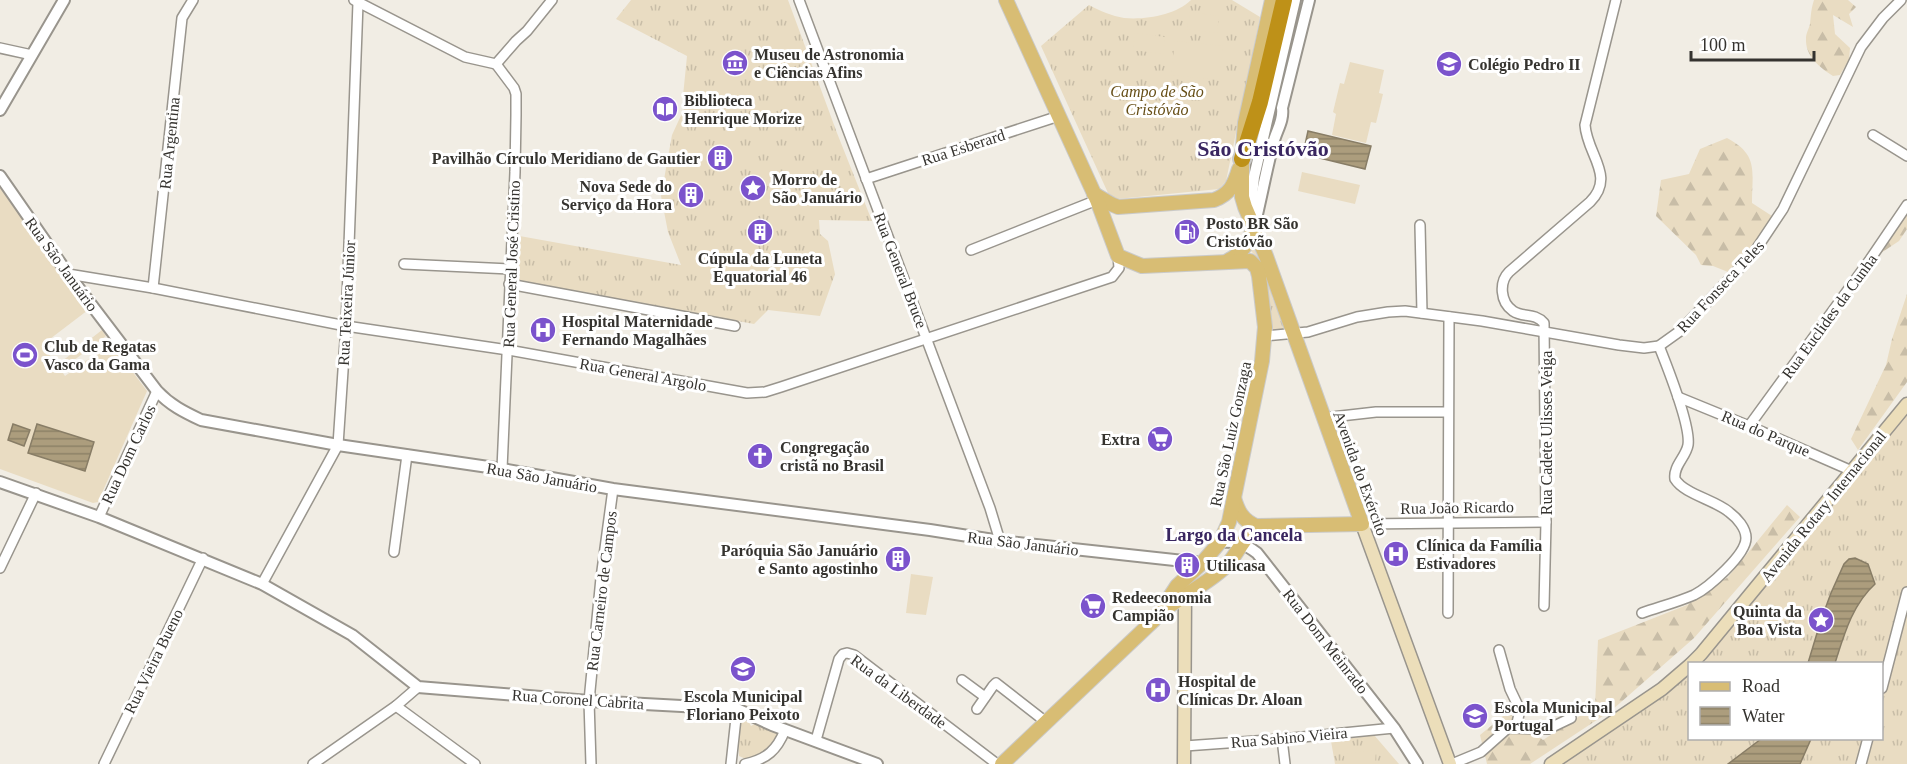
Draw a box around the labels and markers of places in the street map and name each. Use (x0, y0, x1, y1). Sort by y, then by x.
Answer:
place label: Museu de Astronomia e Ciências Afins (754, 46, 904, 81)
museum icon: Museu de Astronomia e Ciências Afins (720, 48, 750, 78)
school or university icon: Colégio Pedro II (1434, 49, 1464, 79)
place label: Colégio Pedro II (1468, 56, 1581, 74)
place label: Biblioteca Henrique Morize (684, 92, 802, 128)
library icon: Biblioteca Henrique Morize (650, 94, 680, 124)
building icon: Pavilhão Círculo Meridiano de Gautier (705, 143, 735, 173)
place label: Pavilhão Círculo Meridiano de Gautier (432, 150, 700, 167)
place label: Morro de São Januário (772, 171, 862, 206)
place icon: Morro de São Januário (738, 173, 768, 203)
place label: Nova Sede do Serviço da Hora (561, 178, 672, 214)
building icon: Nova Sede do Serviço da Hora (676, 180, 706, 210)
place label: Posto BR São Cristóvão (1206, 215, 1298, 250)
building icon: Cúpula da Luneta Equatorial 46 (745, 217, 775, 247)
fuel station icon: Posto BR São Cristóvão (1172, 217, 1202, 247)
place label: Cúpula da Luneta Equatorial 46 (698, 250, 822, 286)
place label: Hospital Maternidade Fernando Magalhães (562, 313, 713, 349)
hospital icon: Hospital Maternidade Fernando Magalhães (528, 315, 558, 345)
place label: Club de Regatas Vasco da Gama (44, 338, 156, 373)
sports icon: Club de Regatas Vasco da Gama (10, 340, 40, 370)
supermarket icon: Extra (1145, 424, 1175, 454)
place label: Extra (1101, 431, 1140, 448)
place label: Congregação cristã no Brasil (780, 439, 885, 474)
church icon: Congregação cristã no Brasil (745, 441, 775, 471)
place label: Clínica da Família Estivadores (1416, 537, 1542, 572)
hospital icon: Clínica da Família Estivadores (1381, 539, 1411, 569)
place label: Paróquia São Januário e Santo agostinho (721, 542, 878, 578)
building icon: Paróquia São Januário e Santo agostinho (883, 544, 913, 574)
building icon: Utilicasa (1172, 550, 1202, 580)
place label: Utilicasa (1206, 557, 1266, 574)
place label: Redeeconomia Campião (1112, 589, 1212, 625)
supermarket icon: Redeeconomia Campião (1078, 591, 1108, 621)
place label: Quinta da Boa Vista (1733, 603, 1802, 638)
place icon: Quinta da Boa Vista (1806, 605, 1836, 635)
school or university icon: Escola Municipal Floriano Peixoto (728, 654, 758, 684)
place label: Hospital de Clínicas Dr. Aloan (1178, 673, 1302, 708)
hospital icon: Hospital de Clínicas Dr. Aloan (1143, 675, 1173, 705)
place label: Escola Municipal Floriano Peixoto (684, 688, 803, 723)
place label: Escola Municipal Portugal (1494, 699, 1613, 735)
school or university icon: Escola Municipal Portugal (1460, 701, 1490, 731)

